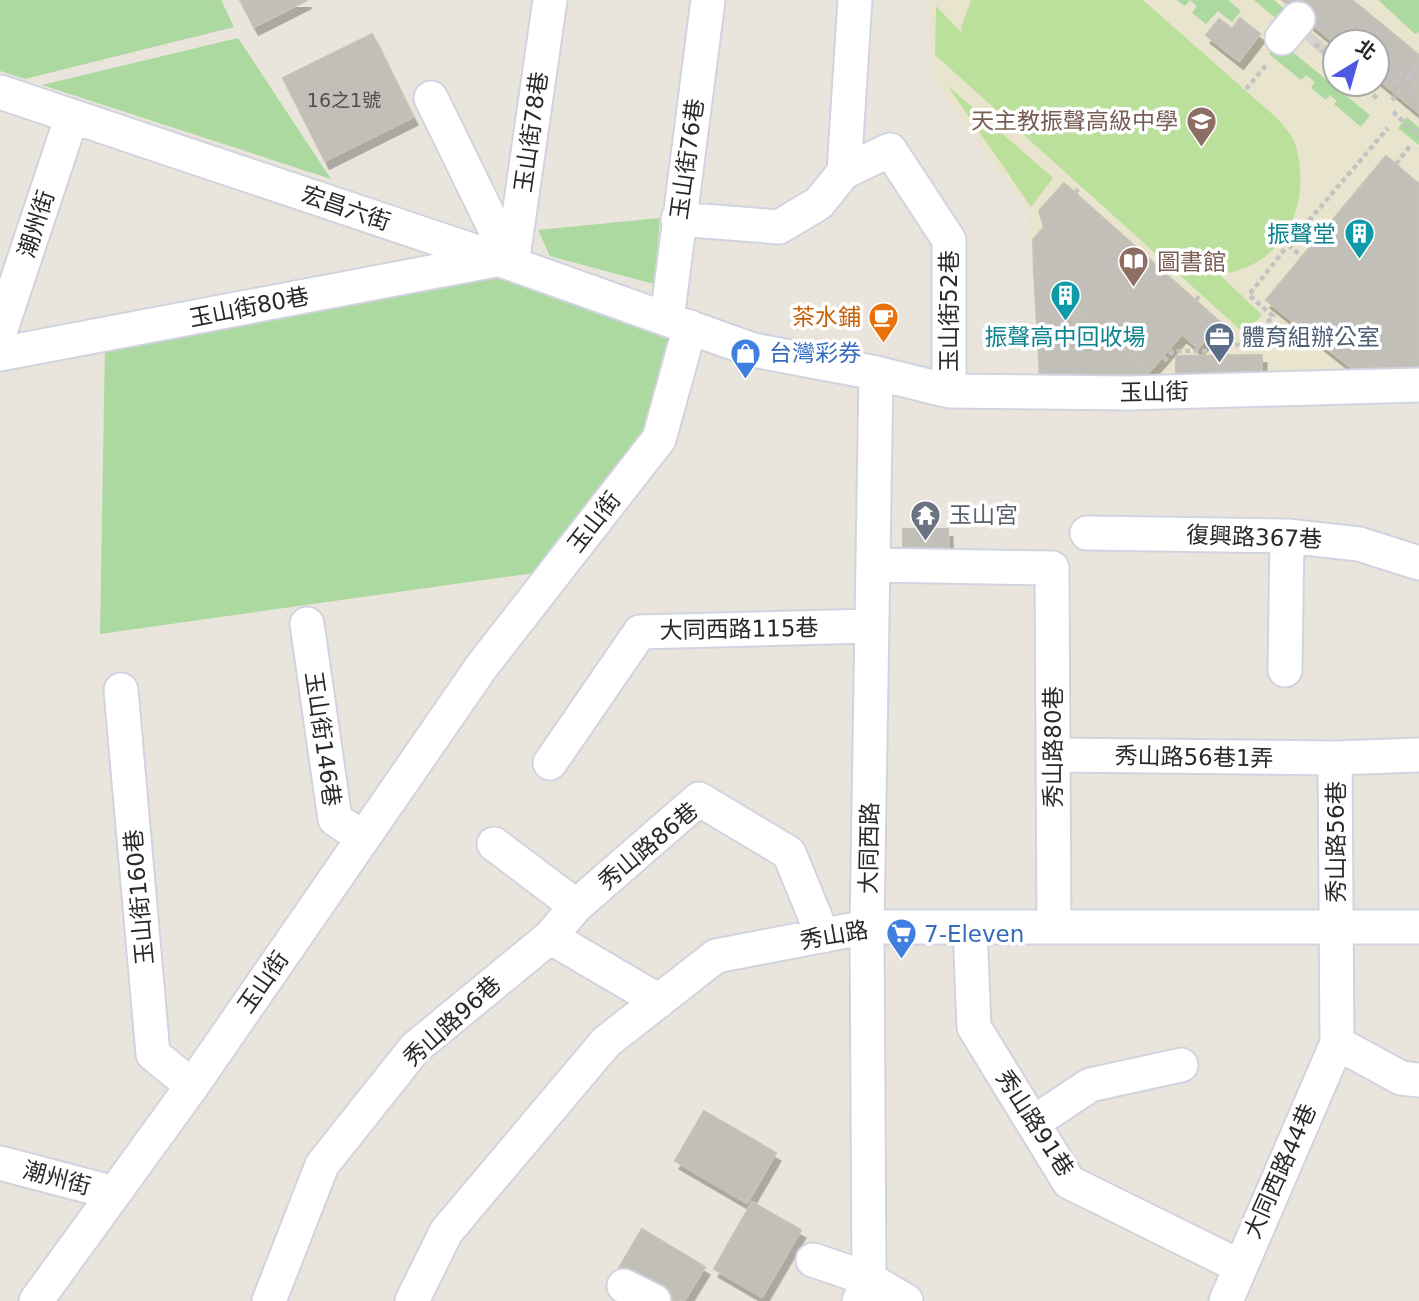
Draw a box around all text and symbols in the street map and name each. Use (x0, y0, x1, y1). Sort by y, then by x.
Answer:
north arrow (1321, 28, 1391, 98)
text: 北 (1352, 35, 1380, 64)
street label: 玉山街78巷 (510, 70, 552, 194)
house number: 16之1號 (307, 89, 381, 111)
street label: 玉山街76巷 (666, 97, 708, 221)
school or university icon: 天主教振聲高級中學 (1184, 104, 1218, 148)
place label: 天主教振聲高級中學 (971, 108, 1178, 134)
street label: 宏昌六街 (298, 181, 394, 235)
street label: 潮州街 (13, 187, 59, 261)
building icon: 振聲堂 (1342, 217, 1376, 261)
place label: 振聲堂 (1267, 221, 1336, 247)
library icon: 圖書館 (1117, 245, 1151, 289)
place label: 圖書館 (1157, 249, 1226, 275)
street label: 玉山街52巷 (936, 250, 962, 372)
building icon: 振聲高中回收場 (1048, 279, 1082, 323)
street label: 玉山街80巷 (187, 283, 311, 331)
cafe icon: 茶水鋪 (867, 300, 901, 344)
place label: 茶水鋪 (792, 304, 861, 330)
office icon: 體育組辦公室 (1202, 320, 1236, 364)
place label: 振聲高中回收場 (985, 324, 1146, 350)
place label: 體育組辦公室 (1242, 324, 1380, 350)
shop icon: 台灣彩券 (729, 336, 763, 380)
place label: 台灣彩券 (769, 340, 861, 366)
street label: 玉山街 (1119, 378, 1189, 406)
street label: 玉山街 (563, 487, 625, 557)
temple icon: 玉山宮 (909, 498, 943, 542)
place label: 玉山宮 (949, 502, 1018, 528)
street label: 復興路367巷 (1186, 522, 1322, 552)
street label: 大同西路115巷 (659, 615, 819, 643)
street label: 玉山街146巷 (301, 670, 345, 808)
street label: 秀山路80巷 (1040, 686, 1066, 808)
street label: 秀山路56巷1弄 (1114, 743, 1274, 771)
street label: 秀山路56巷 (1323, 781, 1349, 903)
street label: 秀山路86巷 (593, 797, 703, 895)
street label: 大同西路 (855, 802, 883, 894)
street label: 玉山街160巷 (120, 828, 158, 966)
street label: 秀山路 (798, 916, 870, 954)
supermarket icon: 7-Eleven (884, 917, 918, 961)
place label: 7-Eleven (924, 921, 1024, 947)
street label: 玉山街 (233, 946, 293, 1018)
street label: 秀山路96巷 (398, 971, 506, 1071)
street label: 秀山路91巷 (991, 1065, 1079, 1181)
street label: 大同西路44巷 (1239, 1100, 1321, 1242)
street label: 潮州街 (20, 1157, 94, 1199)

